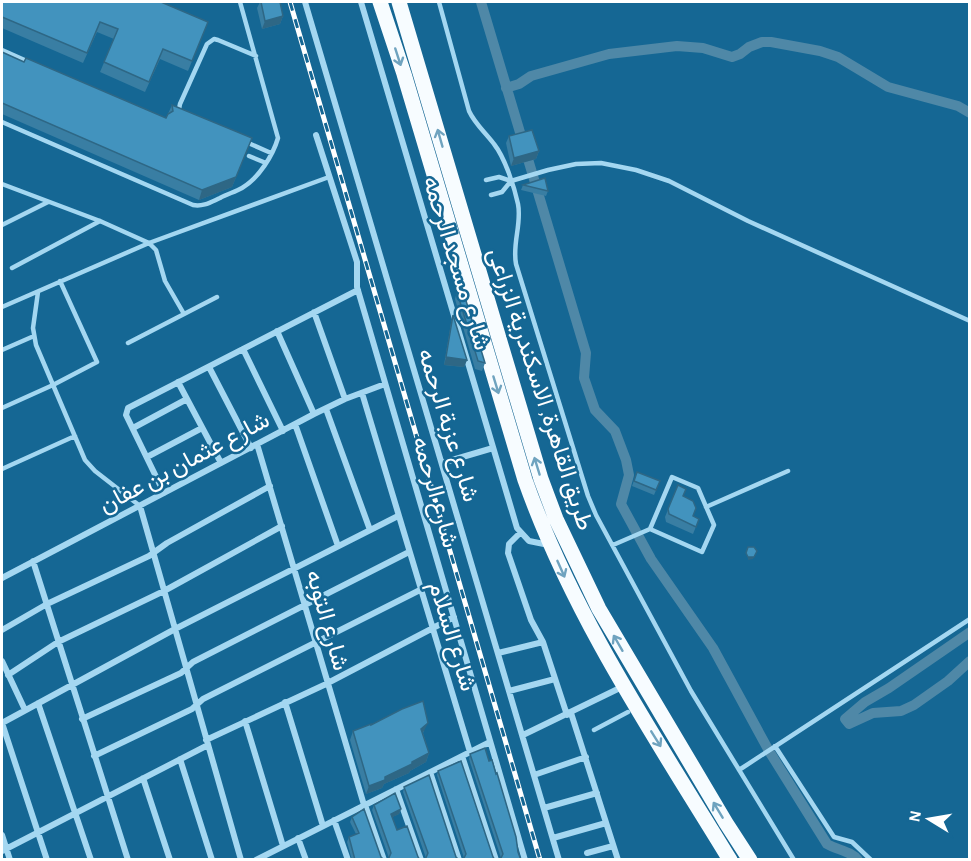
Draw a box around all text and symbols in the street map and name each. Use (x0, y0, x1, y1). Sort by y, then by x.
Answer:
one-way arrow (394, 47, 405, 66)
one-way arrow (434, 129, 445, 148)
street label: شارع مسجد الرحمه (415, 173, 494, 354)
street label: طريق القاهرة, الاسكندرية الزراعى (481, 245, 597, 534)
street label: شارع عزبة الرحمه (410, 346, 483, 506)
one-way arrow (491, 375, 502, 394)
street label: شارع عثمان بن عفان (95, 408, 275, 520)
street label: شارع الرحمه (405, 434, 462, 551)
one-way arrow (531, 457, 542, 476)
one-way arrow (555, 559, 567, 577)
street label: شارع التوبه (298, 567, 353, 674)
street label: شارع السلام (421, 578, 480, 695)
one-way arrow (612, 635, 624, 652)
one-way arrow (650, 730, 662, 747)
north arrow (899, 789, 959, 849)
one-way arrow (712, 802, 724, 819)
text: N (906, 809, 924, 823)

